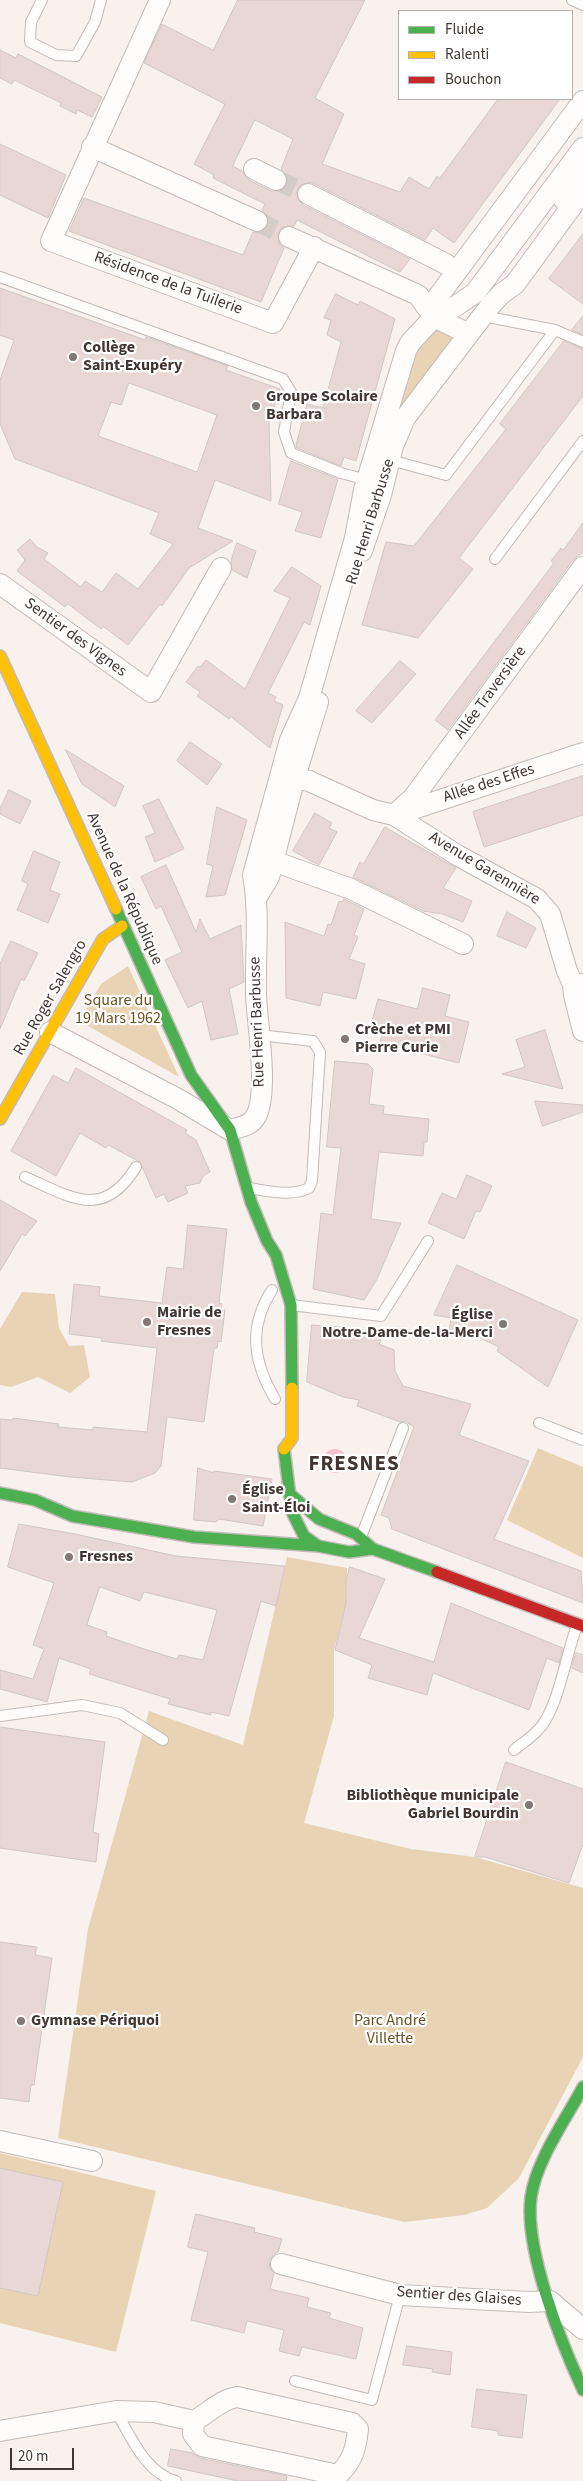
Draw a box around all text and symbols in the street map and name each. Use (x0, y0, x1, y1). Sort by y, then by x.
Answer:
legend (398, 10, 573, 100)
text: Fluide (445, 19, 484, 40)
text: Ralenti (445, 44, 489, 65)
text: Bouchon (445, 69, 501, 90)
street label: Résidence de la Tuilerie (91, 248, 245, 320)
place label: Collège Saint-Exupéry (83, 338, 182, 376)
marker: Collège Saint-Exupéry (67, 351, 79, 363)
place label: Groupe Scolaire Barbara (266, 387, 378, 425)
marker: Groupe Scolaire Barbara (250, 400, 262, 412)
street label: Rue Henri Barbusse (343, 457, 399, 587)
street label: Sentier des Vignes (20, 594, 130, 682)
street label: Allée Traversière (451, 643, 531, 743)
street label: Allée des Effes (441, 760, 537, 808)
street label: Avenue de la République (82, 810, 166, 968)
street label: Avenue Garennière (425, 828, 543, 910)
street label: Rue Roger Salengro (10, 937, 92, 1059)
street label: Rue Henri Barbusse (246, 956, 270, 1088)
park label: Square du 19 Mars 1962 (75, 991, 161, 1029)
place label: Crèche et PMI Pierre Curie (355, 1020, 451, 1058)
marker: Crèche et PMI Pierre Curie (339, 1033, 351, 1045)
place label: Mairie de Fresnes (157, 1303, 222, 1341)
place label: Église Notre-Dame-de-la-Merci (322, 1305, 493, 1343)
marker: Mairie de Fresnes (141, 1316, 153, 1328)
marker: Église Notre-Dame-de-la-Merci (497, 1318, 509, 1330)
district label: FRESNES (308, 1452, 400, 1478)
place label: Église Saint-Éloi (242, 1480, 310, 1518)
marker: Église Saint-Éloi (226, 1493, 238, 1505)
place label: Fresnes (79, 1547, 133, 1567)
marker: Fresnes (63, 1551, 75, 1563)
place label: Bibliothèque municipale Gabriel Bourdin (346, 1786, 519, 1824)
marker: Bibliothèque municipale Gabriel Bourdin (523, 1799, 535, 1811)
place label: Gymnase Périquoi (31, 2011, 159, 2031)
park label: Parc André Villette (354, 2011, 426, 2049)
marker: Gymnase Périquoi (15, 2015, 27, 2027)
street label: Sentier des Glaises (396, 2283, 522, 2311)
scale bar (12, 2438, 76, 2470)
text: 20 m (18, 2446, 48, 2467)

